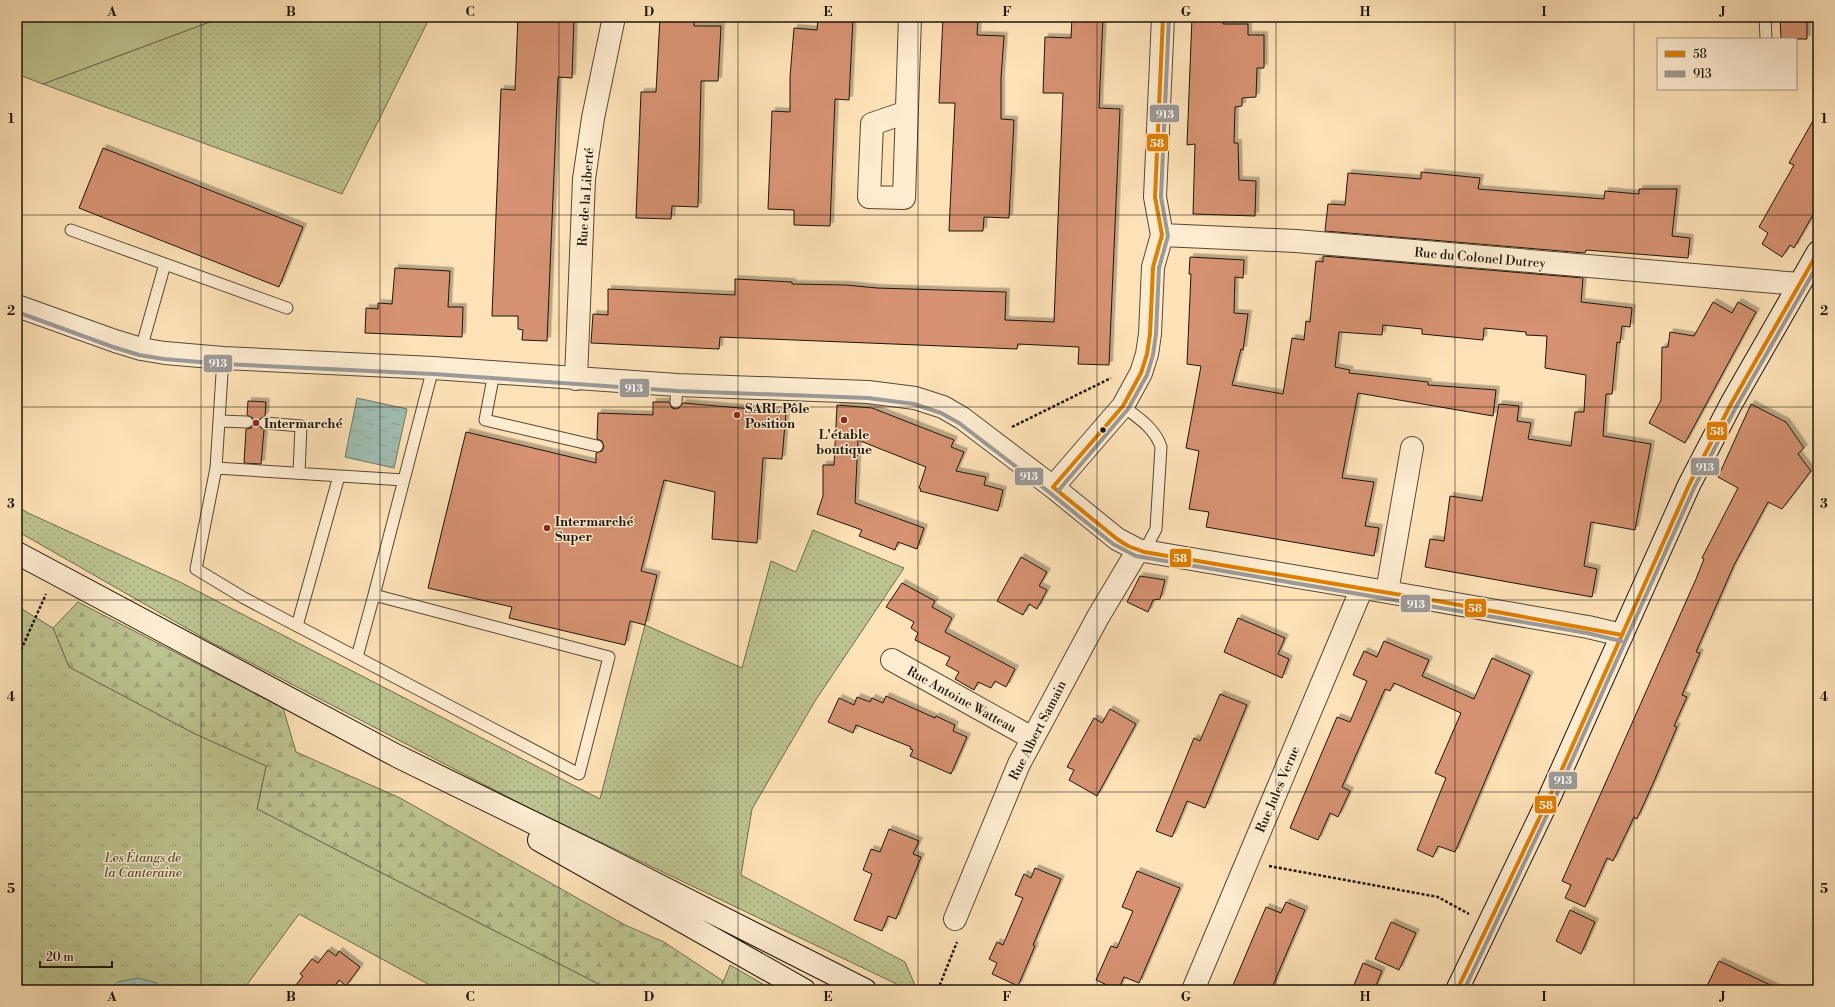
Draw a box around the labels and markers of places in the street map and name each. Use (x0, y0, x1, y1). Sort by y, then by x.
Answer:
place label: SARL Pôle Position (745, 401, 809, 432)
marker: SARL Pôle Position (732, 410, 742, 420)
marker: L'étable boutique (839, 415, 849, 425)
place label: Intermarché (264, 416, 342, 432)
marker: Intermarché (251, 418, 261, 428)
unlabelled marker (1098, 425, 1108, 435)
place label: L'étable boutique (816, 427, 872, 458)
place label: Intermarché Super (555, 514, 633, 545)
marker: Intermarché Super (542, 523, 552, 533)

